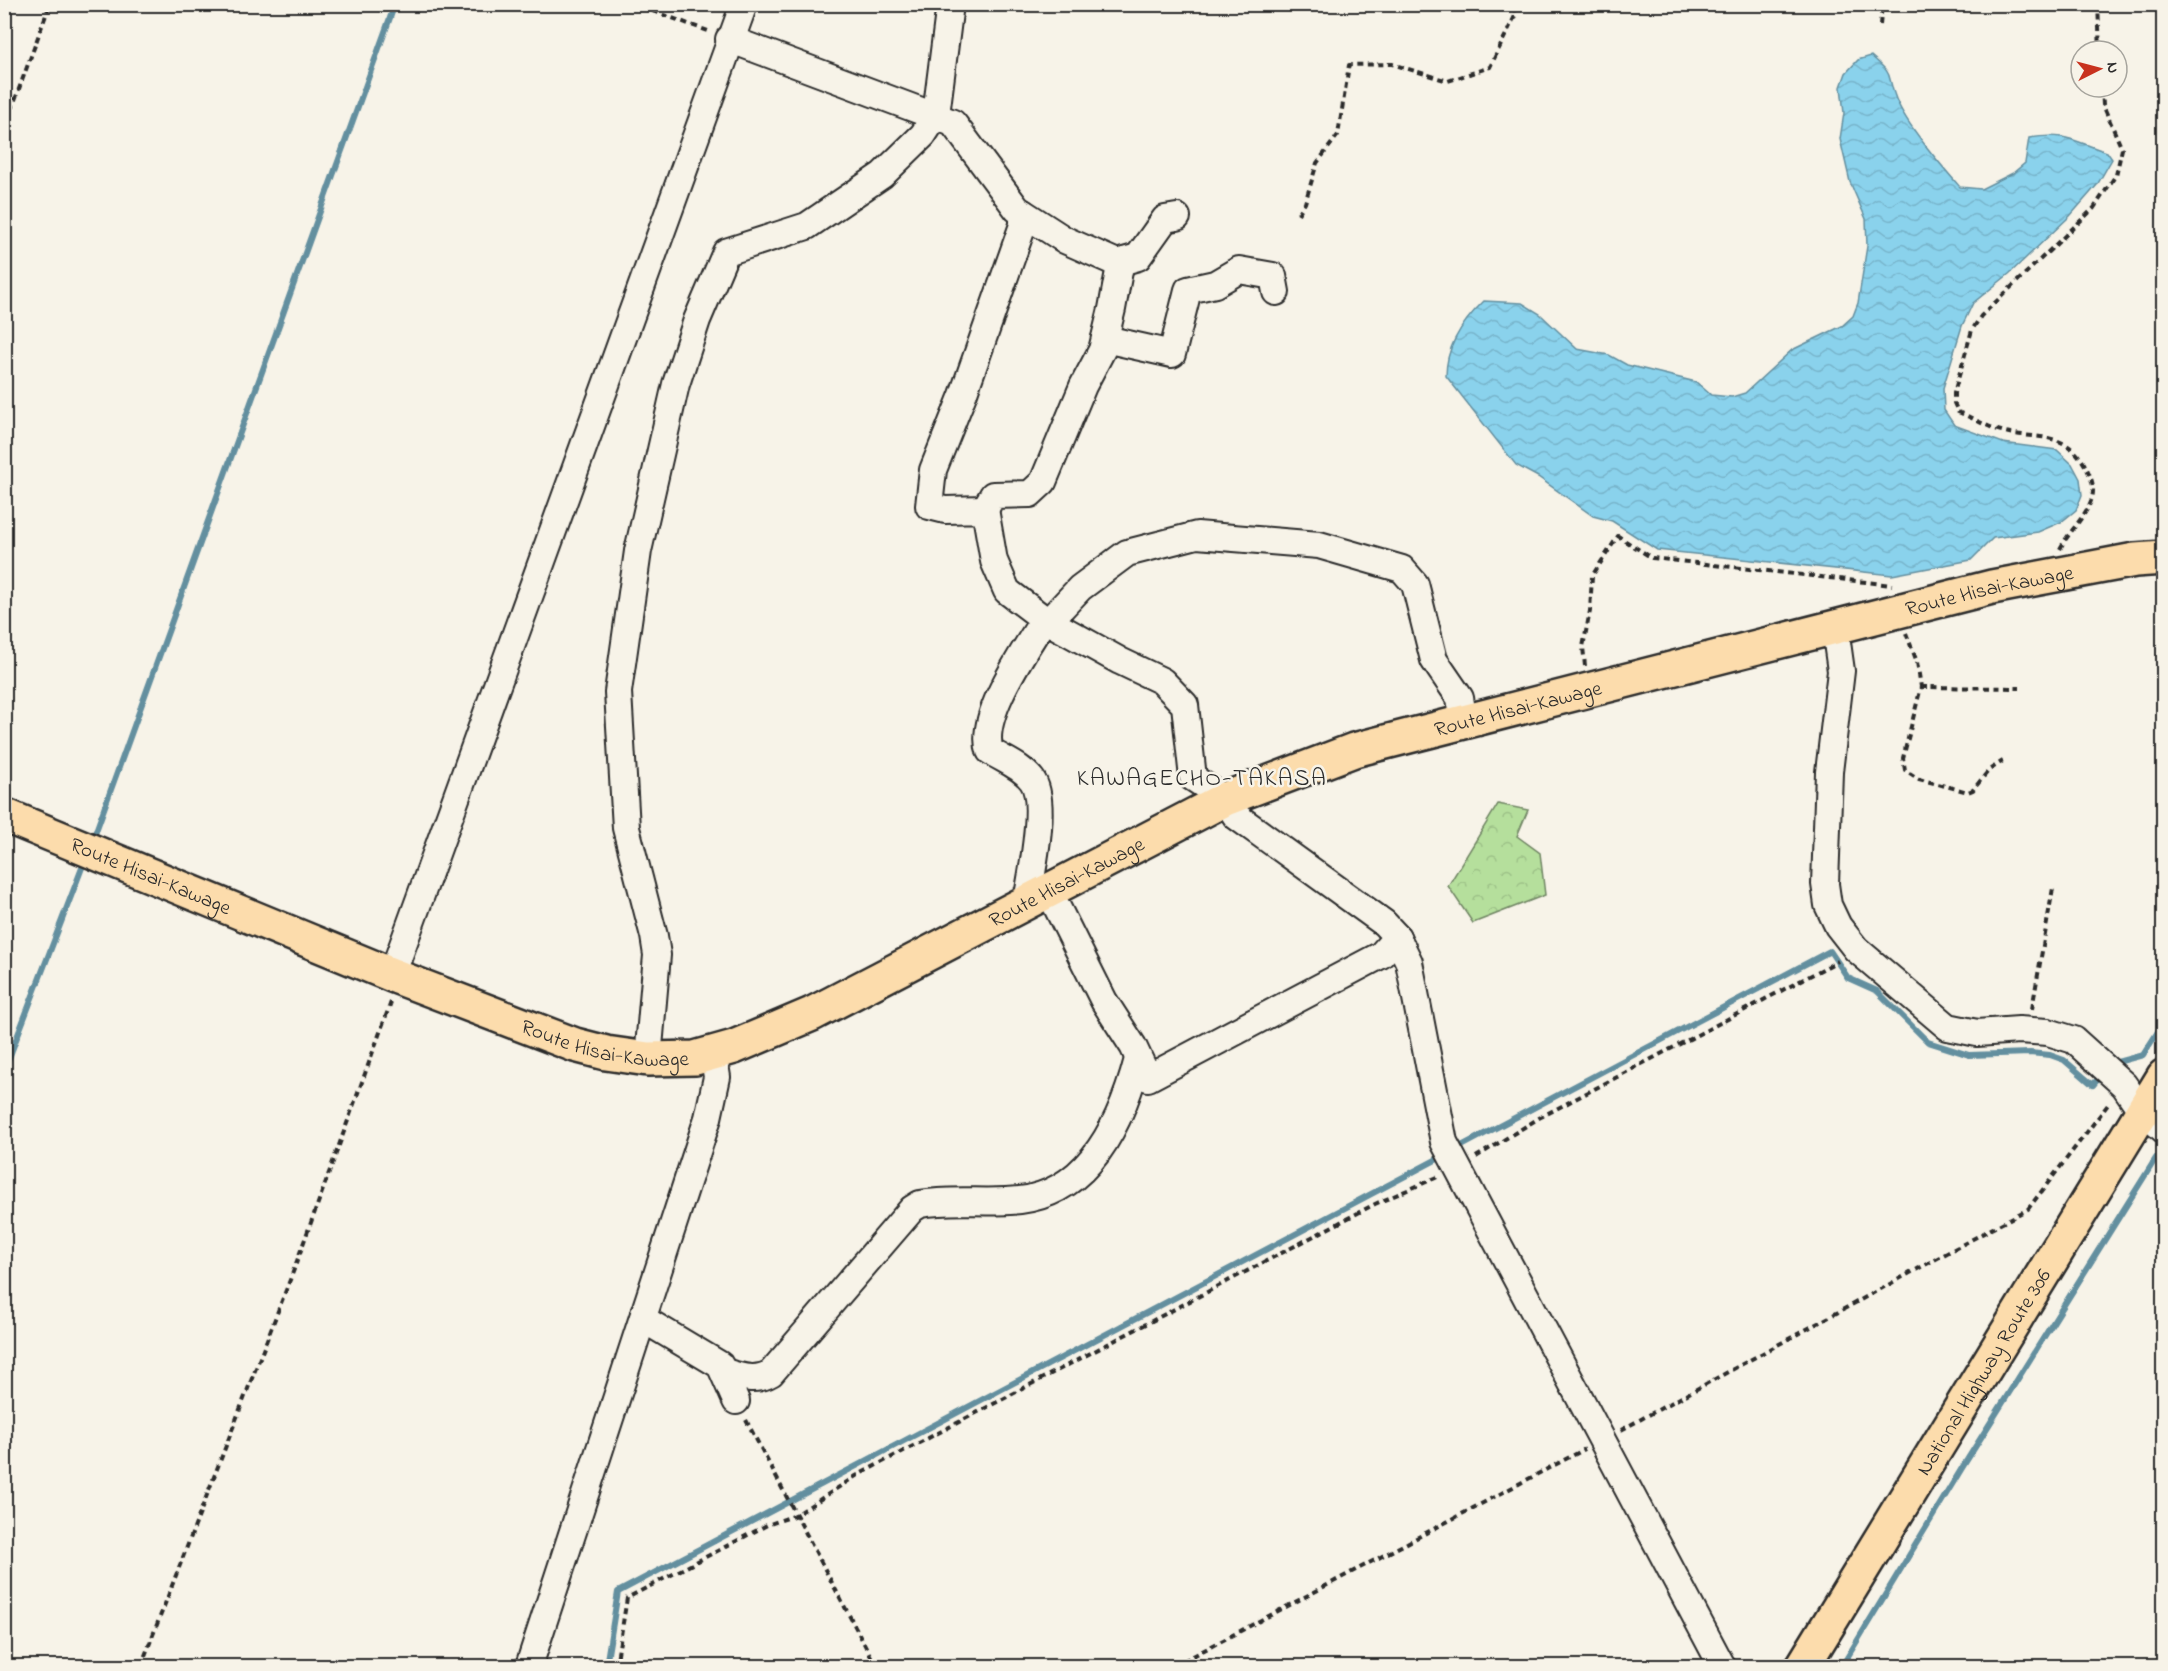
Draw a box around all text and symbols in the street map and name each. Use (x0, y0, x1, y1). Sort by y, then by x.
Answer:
north arrow (2069, 39, 2129, 99)
text: N (2099, 61, 2124, 74)
street label: Route Hisai-Kawage (1902, 559, 2077, 626)
street label: Route Hisai-Kawage (1432, 674, 1606, 746)
district label: KAWAGECHO-TAKASA (1077, 762, 1327, 797)
street label: Route Hisai-Kawage (984, 830, 1151, 936)
street label: Route Hisai-Kawage (65, 831, 236, 924)
street label: Route Hisai-Kawage (516, 1013, 690, 1078)
street label: National Highway Route 306 (1910, 1264, 2060, 1482)

